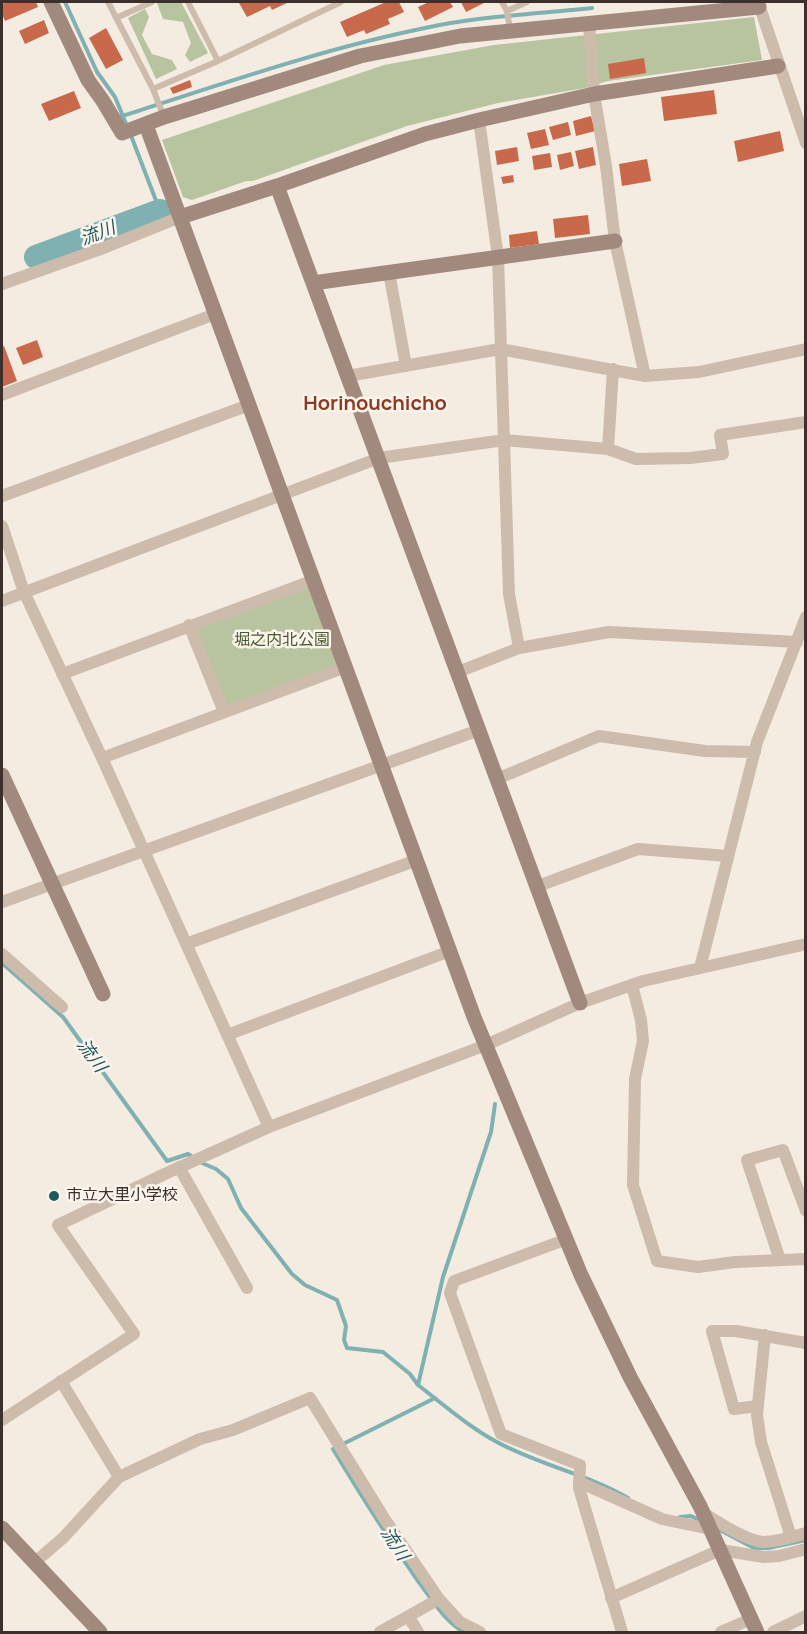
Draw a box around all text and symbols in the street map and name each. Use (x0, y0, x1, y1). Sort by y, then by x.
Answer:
water label: 流川 (77, 217, 119, 251)
district label: Horinouchicho (303, 392, 447, 416)
park label: 堀之内北公園 (234, 631, 330, 651)
water label: 流川 (72, 1035, 110, 1077)
place label: 市立大里小学校 (66, 1186, 178, 1206)
marker: 市立大里小学校 (47, 1189, 61, 1203)
water label: 流川 (375, 1523, 413, 1565)

